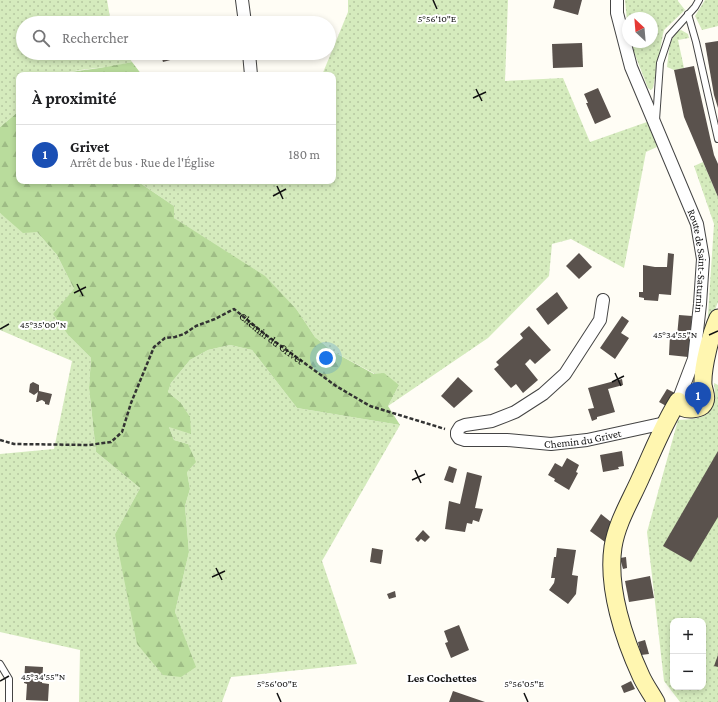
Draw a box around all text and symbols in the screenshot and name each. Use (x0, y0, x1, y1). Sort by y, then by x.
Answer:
north arrow (622, 12, 658, 48)
text: 5°56'10"E (418, 13, 457, 24)
search box (16, 16, 336, 60)
icon: search (30, 27, 52, 49)
text: Rechercher (62, 30, 129, 46)
text: À proximité (32, 89, 116, 108)
text: Grivet (70, 139, 109, 155)
text: 1 (43, 147, 47, 162)
text: 180 m (288, 147, 320, 162)
text: Arrêt de bus · Rue de l'Église (70, 155, 215, 170)
street label: Route de Saint-Saturnin (685, 207, 709, 314)
street label: Chemin du Grivet (237, 310, 306, 367)
text: 45°35'00"N (20, 319, 67, 330)
text: 45°34'55"N (653, 329, 698, 340)
your location (316, 348, 336, 368)
pin: 1 (685, 382, 711, 415)
street label: Chemin du Grivet (544, 427, 623, 450)
map controls (670, 618, 706, 690)
button: + (670, 618, 706, 654)
button: − (670, 654, 706, 690)
text: 45°34'55"N (21, 671, 66, 682)
district label: Les Cochettes (407, 671, 477, 685)
text: 5°56'00"E (257, 678, 298, 689)
text: 5°56'05"E (504, 678, 544, 689)

